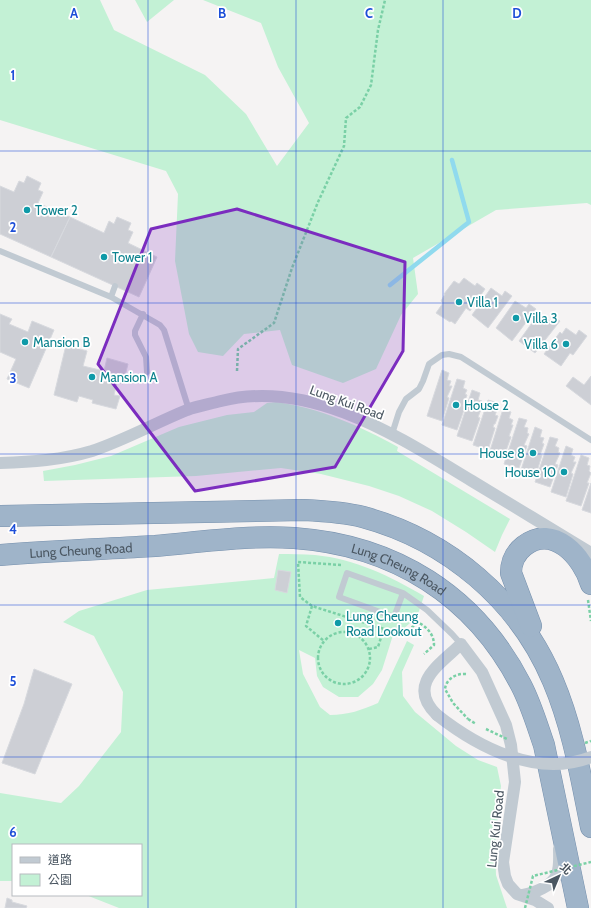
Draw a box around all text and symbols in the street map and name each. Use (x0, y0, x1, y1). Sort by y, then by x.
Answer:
text: A (70, 5, 79, 21)
text: B (218, 5, 226, 21)
text: C (365, 5, 373, 21)
text: D (512, 5, 522, 21)
text: 1 (11, 67, 15, 83)
place label: Tower 2 (35, 202, 78, 218)
marker: Tower 2 (22, 205, 32, 215)
text: 2 (10, 219, 17, 235)
place label: Tower 1 (112, 249, 152, 265)
marker: Tower 1 (99, 252, 109, 262)
place label: Villa 1 (467, 294, 498, 310)
marker: Villa 1 (454, 297, 464, 307)
place label: Villa 3 (524, 310, 558, 326)
marker: Villa 3 (511, 313, 521, 323)
place label: Mansion B (33, 334, 90, 350)
place label: Villa 6 (524, 336, 558, 352)
marker: Mansion B (20, 337, 30, 347)
marker: Villa 6 (561, 339, 571, 349)
place label: Mansion A (100, 369, 157, 385)
text: 3 (9, 370, 17, 386)
marker: Mansion A (87, 372, 97, 382)
street label: Lung Kui Road (308, 381, 386, 423)
place label: House 2 (464, 397, 509, 413)
marker: House 2 (451, 400, 461, 410)
place label: House 8 (479, 445, 525, 461)
marker: House 8 (528, 448, 538, 458)
place label: House 10 (505, 464, 556, 480)
marker: House 10 (559, 467, 569, 477)
text: 4 (9, 521, 17, 537)
street label: Lung Cheung Road (29, 539, 133, 561)
street label: Lung Cheung Road (350, 540, 449, 598)
place label: Lung Cheung Road Lookout (346, 608, 422, 639)
marker: Lung Cheung Road Lookout (333, 618, 343, 628)
text: 5 (10, 673, 17, 689)
street label: Lung Kui Road (483, 790, 507, 868)
text: 6 (9, 824, 17, 840)
legend (12, 844, 142, 896)
text: 道路 (48, 852, 72, 867)
north arrow (539, 856, 579, 896)
text: 北 (557, 860, 575, 878)
text: 公園 (48, 872, 72, 887)

